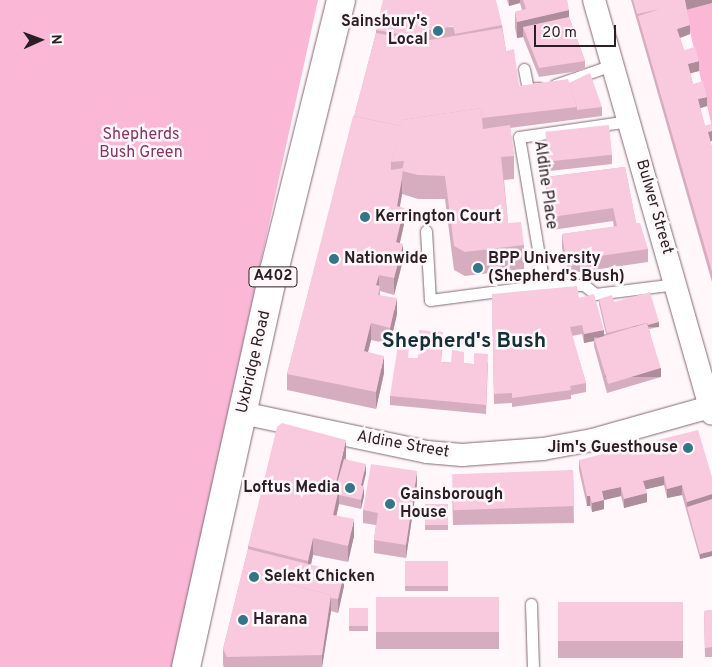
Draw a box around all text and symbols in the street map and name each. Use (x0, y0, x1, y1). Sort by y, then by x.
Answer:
place label: Sainsbury's Local (341, 12, 428, 50)
north arrow (15, 15, 65, 65)
scale bar (537, 15, 620, 47)
text: 20 m (542, 24, 577, 43)
marker: Sainsbury's Local (432, 25, 444, 37)
text: N (47, 34, 64, 45)
park label: Shepherds Bush Green (99, 125, 183, 163)
street label: Aldine Place (529, 139, 561, 231)
street label: Bulwer Street (631, 157, 677, 257)
place label: Kerrington Court (375, 207, 501, 227)
marker: Kerrington Court (359, 211, 371, 223)
place label: Nationwide (344, 249, 428, 269)
place label: BPP University (Shepherd's Bush) (488, 249, 625, 287)
marker: Nationwide (328, 253, 340, 265)
marker: BPP University (Shepherd's Bush) (472, 262, 484, 274)
road number: A402 (248, 264, 298, 290)
street label: Uxbridge Road (233, 309, 275, 415)
district label: Shepherd's Bush (382, 329, 546, 355)
street label: Aldine Street (355, 427, 451, 463)
place label: Jim's Guesthouse (547, 438, 678, 458)
marker: Jim's Guesthouse (682, 442, 694, 454)
place label: Loftus Media (243, 478, 340, 498)
marker: Loftus Media (344, 482, 356, 494)
place label: Gainsborough House (400, 485, 503, 523)
marker: Gainsborough House (384, 498, 396, 510)
place label: Selekt Chicken (264, 567, 375, 587)
marker: Selekt Chicken (248, 571, 260, 583)
place label: Harana (253, 610, 307, 630)
marker: Harana (237, 614, 249, 626)

